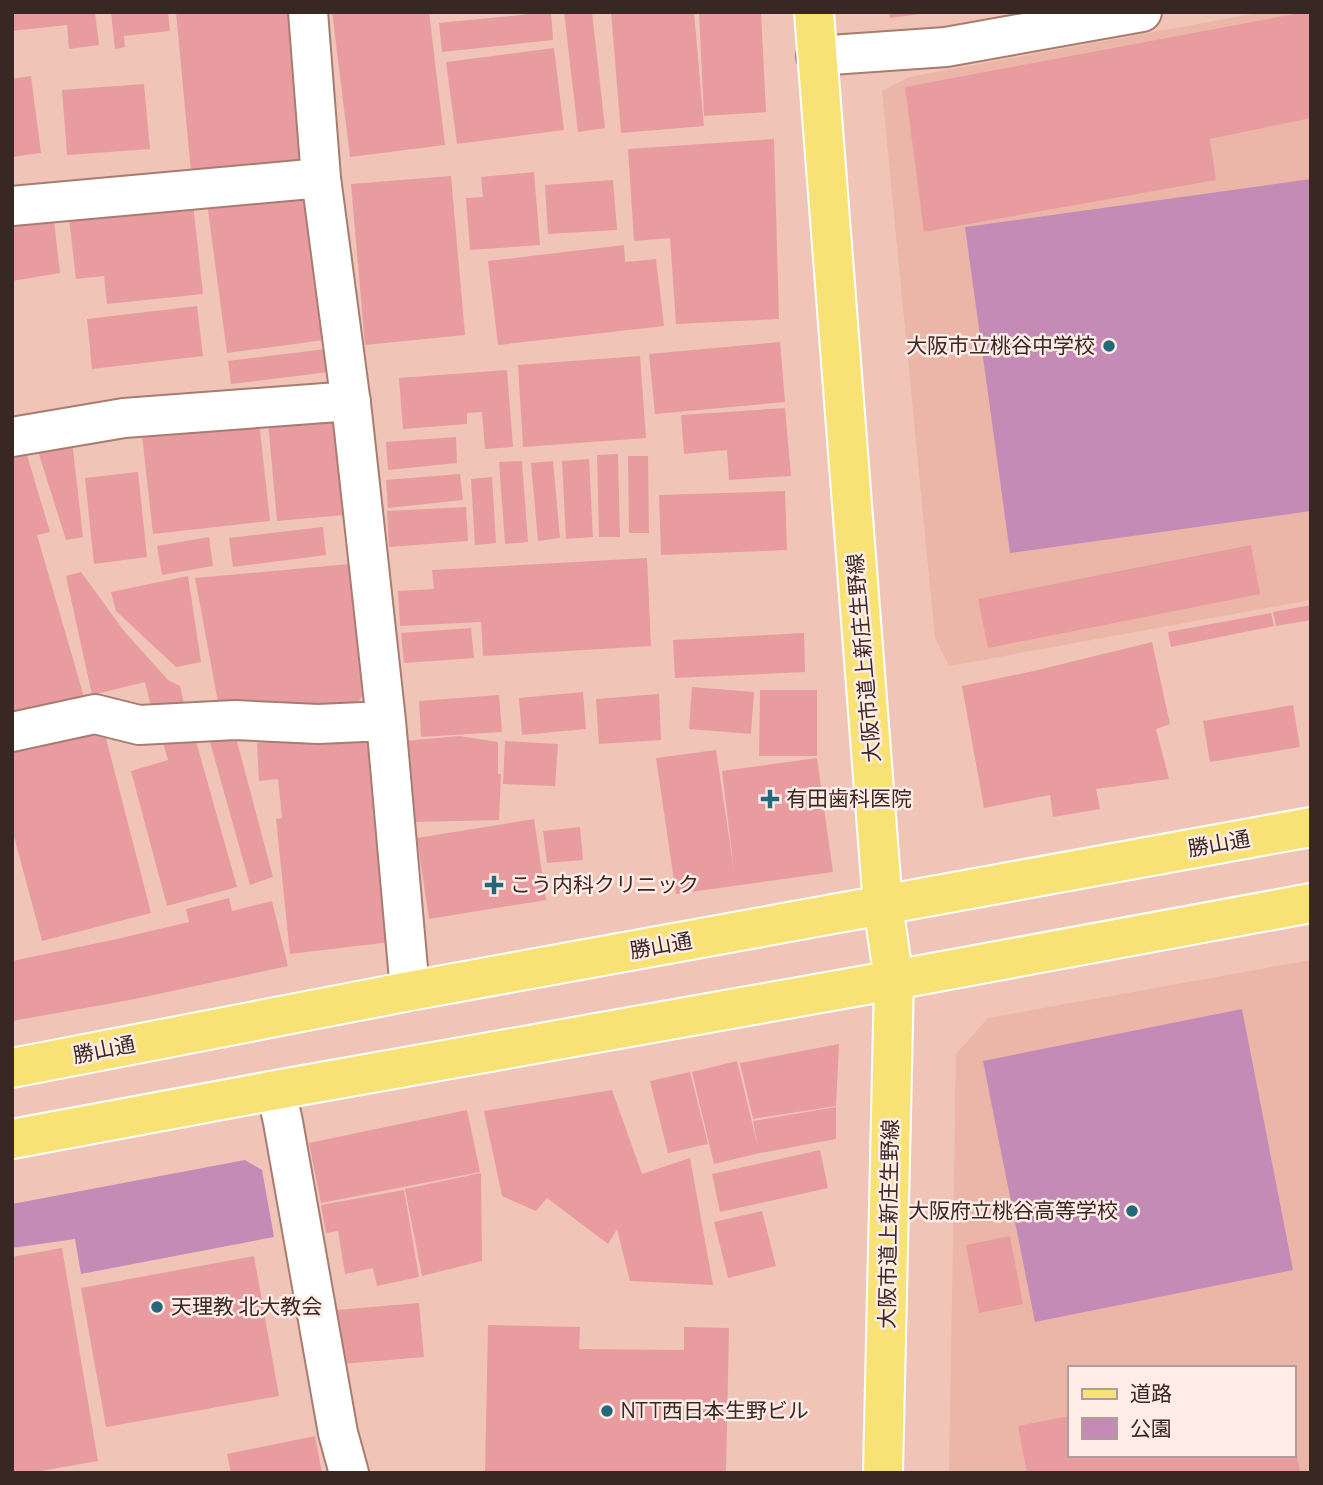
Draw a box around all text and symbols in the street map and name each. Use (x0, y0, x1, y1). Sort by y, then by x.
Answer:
place label: 大阪市立桃谷中学校 (906, 331, 1095, 359)
marker: 大阪市立桃谷中学校 (1101, 338, 1117, 354)
street label: 大阪市道上新庄生野線 (840, 552, 886, 764)
place label: 有田歯科医院 (786, 784, 912, 812)
marker: 有田歯科医院 (760, 789, 780, 809)
street label: 勝山通 (1185, 824, 1252, 862)
place label: こう内科クリニック (510, 870, 699, 898)
marker: こう内科クリニック (484, 875, 504, 895)
street label: 勝山通 (627, 926, 694, 964)
street label: 勝山通 (70, 1029, 137, 1069)
street label: 大阪市道上新庄生野線 (872, 1119, 904, 1329)
place label: 大阪府立桃谷高等学校 (908, 1196, 1118, 1224)
marker: 大阪府立桃谷高等学校 (1124, 1203, 1140, 1219)
place label: 天理教 北大教会 (171, 1292, 322, 1320)
marker: 天理教 北大教会 (149, 1299, 165, 1315)
legend (1068, 1366, 1295, 1457)
text: 道路 (1130, 1379, 1172, 1407)
place label: NTT西日本生野ビル (621, 1396, 809, 1424)
marker: NTT西日本生野ビル (599, 1403, 615, 1419)
text: 公園 (1130, 1414, 1172, 1442)

